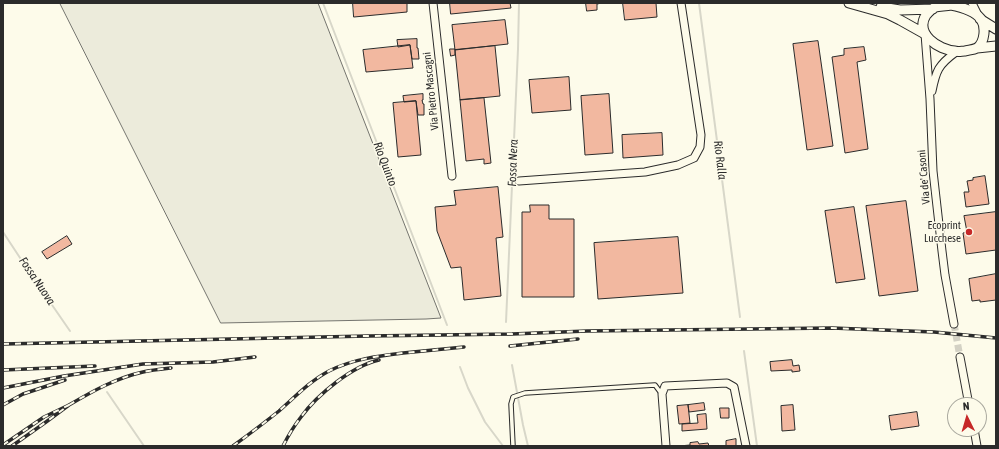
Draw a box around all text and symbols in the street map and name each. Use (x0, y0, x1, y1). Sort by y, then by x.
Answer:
street label: Via Pietro Mascagni (420, 51, 442, 131)
water label: Fossa Nera (505, 139, 521, 187)
water label: Rio Quinto (370, 140, 400, 188)
water label: Rio Ralla (710, 140, 730, 180)
street label: Via de' Casoni (915, 149, 933, 205)
place label: Ecoprint Lucchese (924, 219, 961, 245)
marker: Ecoprint Lucchese (964, 227, 974, 237)
water label: Fossa Nuova (16, 254, 58, 308)
north arrow (947, 397, 987, 437)
text: N (962, 400, 970, 412)

